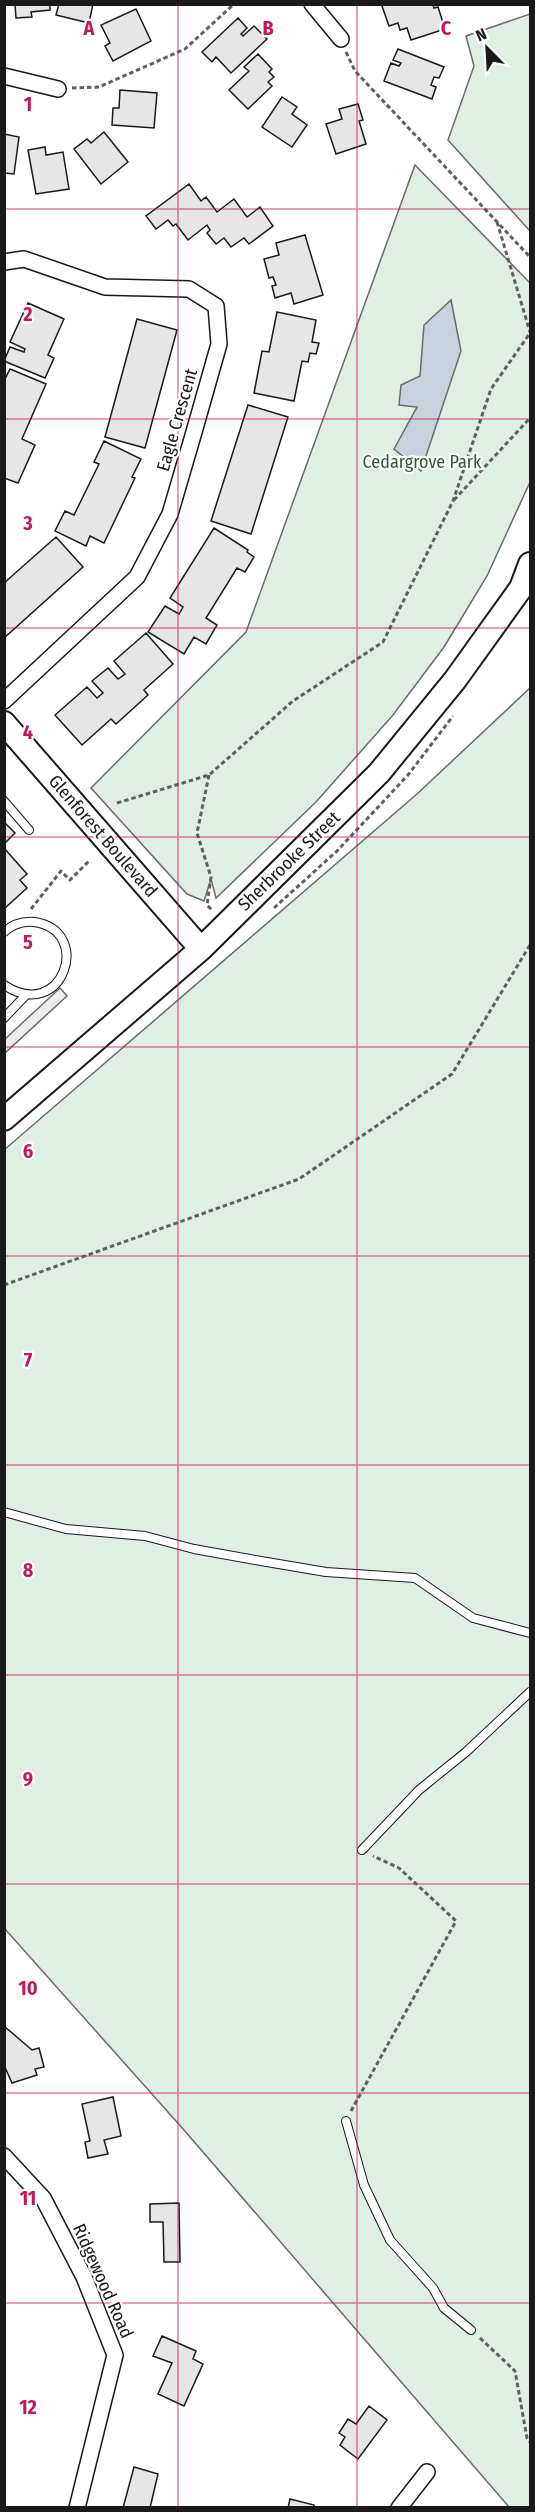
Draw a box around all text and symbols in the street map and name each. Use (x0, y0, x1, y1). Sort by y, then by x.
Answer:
text: A (83, 16, 96, 40)
text: B (262, 16, 274, 40)
text: C (441, 16, 452, 40)
north arrow (457, 18, 517, 78)
text: N (473, 24, 489, 45)
text: 1 (24, 92, 32, 116)
text: 2 (22, 302, 33, 326)
street label: Eagle Crescent (152, 366, 202, 474)
park label: Cedargrove Park (363, 451, 482, 473)
text: 3 (22, 511, 33, 535)
text: 4 (23, 720, 33, 744)
street label: Glenforest Boulevard (44, 770, 162, 902)
street label: Sherbrooke Street (233, 807, 345, 915)
text: 5 (23, 930, 33, 954)
text: 6 (23, 1139, 33, 1163)
text: 7 (24, 1348, 33, 1372)
text: 8 (23, 1558, 34, 1582)
text: 9 (23, 1767, 33, 1791)
text: 10 (18, 1976, 38, 2000)
text: 11 (20, 2186, 36, 2210)
street label: Ridgewood Road (68, 2220, 138, 2342)
text: 12 (19, 2395, 37, 2419)

